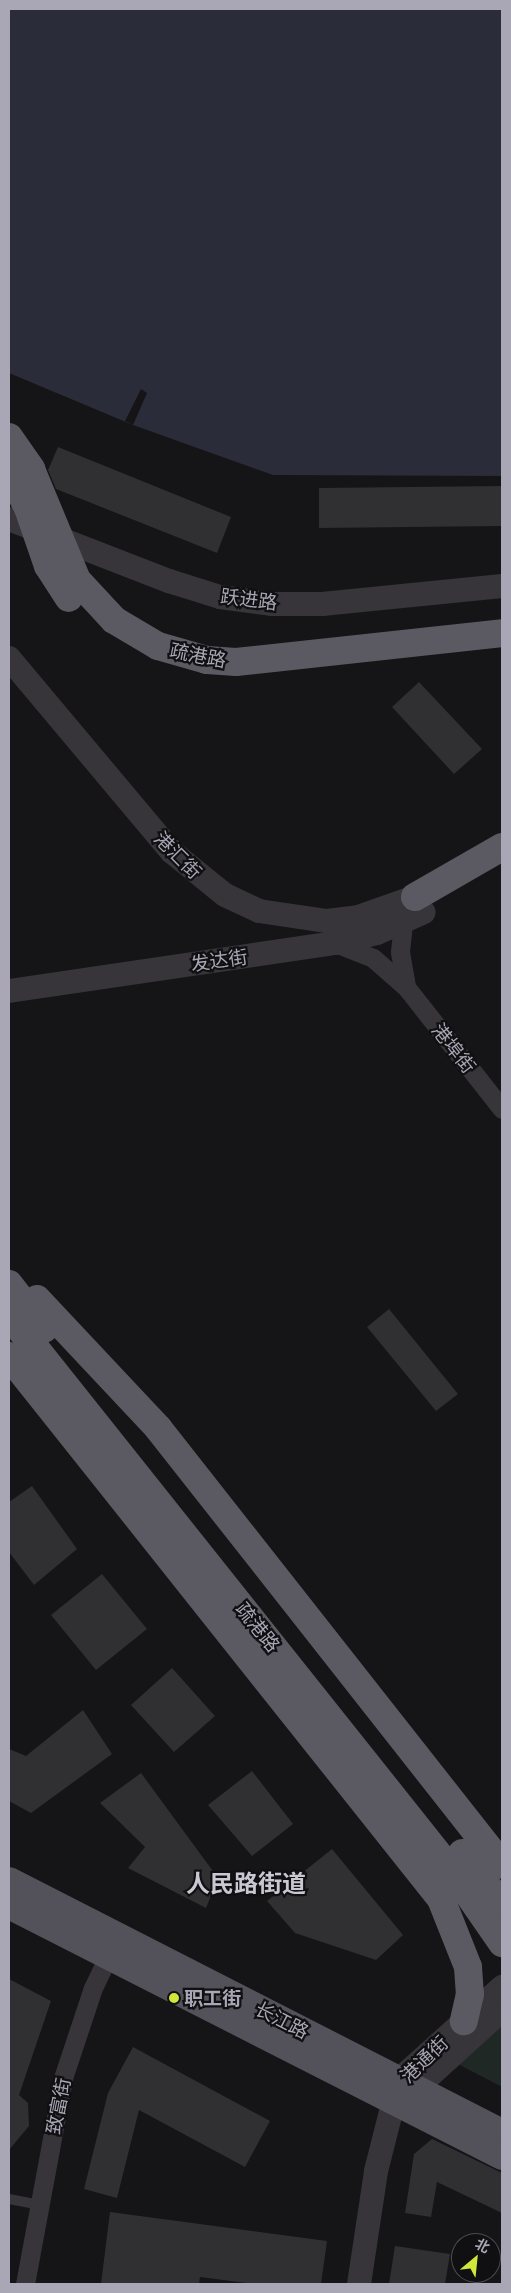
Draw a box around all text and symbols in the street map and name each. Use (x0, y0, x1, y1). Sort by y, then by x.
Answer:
street label: 跃进路 (219, 584, 279, 614)
street label: 疏港路 (168, 638, 228, 672)
street label: 港汇街 (150, 827, 206, 883)
street label: 发达街 (189, 945, 249, 975)
street label: 港埠街 (427, 1019, 481, 1077)
street label: 疏港路 (231, 1598, 285, 1656)
district label: 人民路街道 (186, 1870, 306, 1898)
place label: 职工街 (184, 1987, 241, 2009)
marker: 职工街 (168, 1992, 180, 2004)
street label: 长江路 (251, 1997, 313, 2043)
street label: 港通街 (396, 2031, 452, 2087)
street label: 致富街 (41, 2076, 75, 2136)
north arrow (451, 2233, 501, 2283)
text: 北 (472, 2233, 494, 2258)

